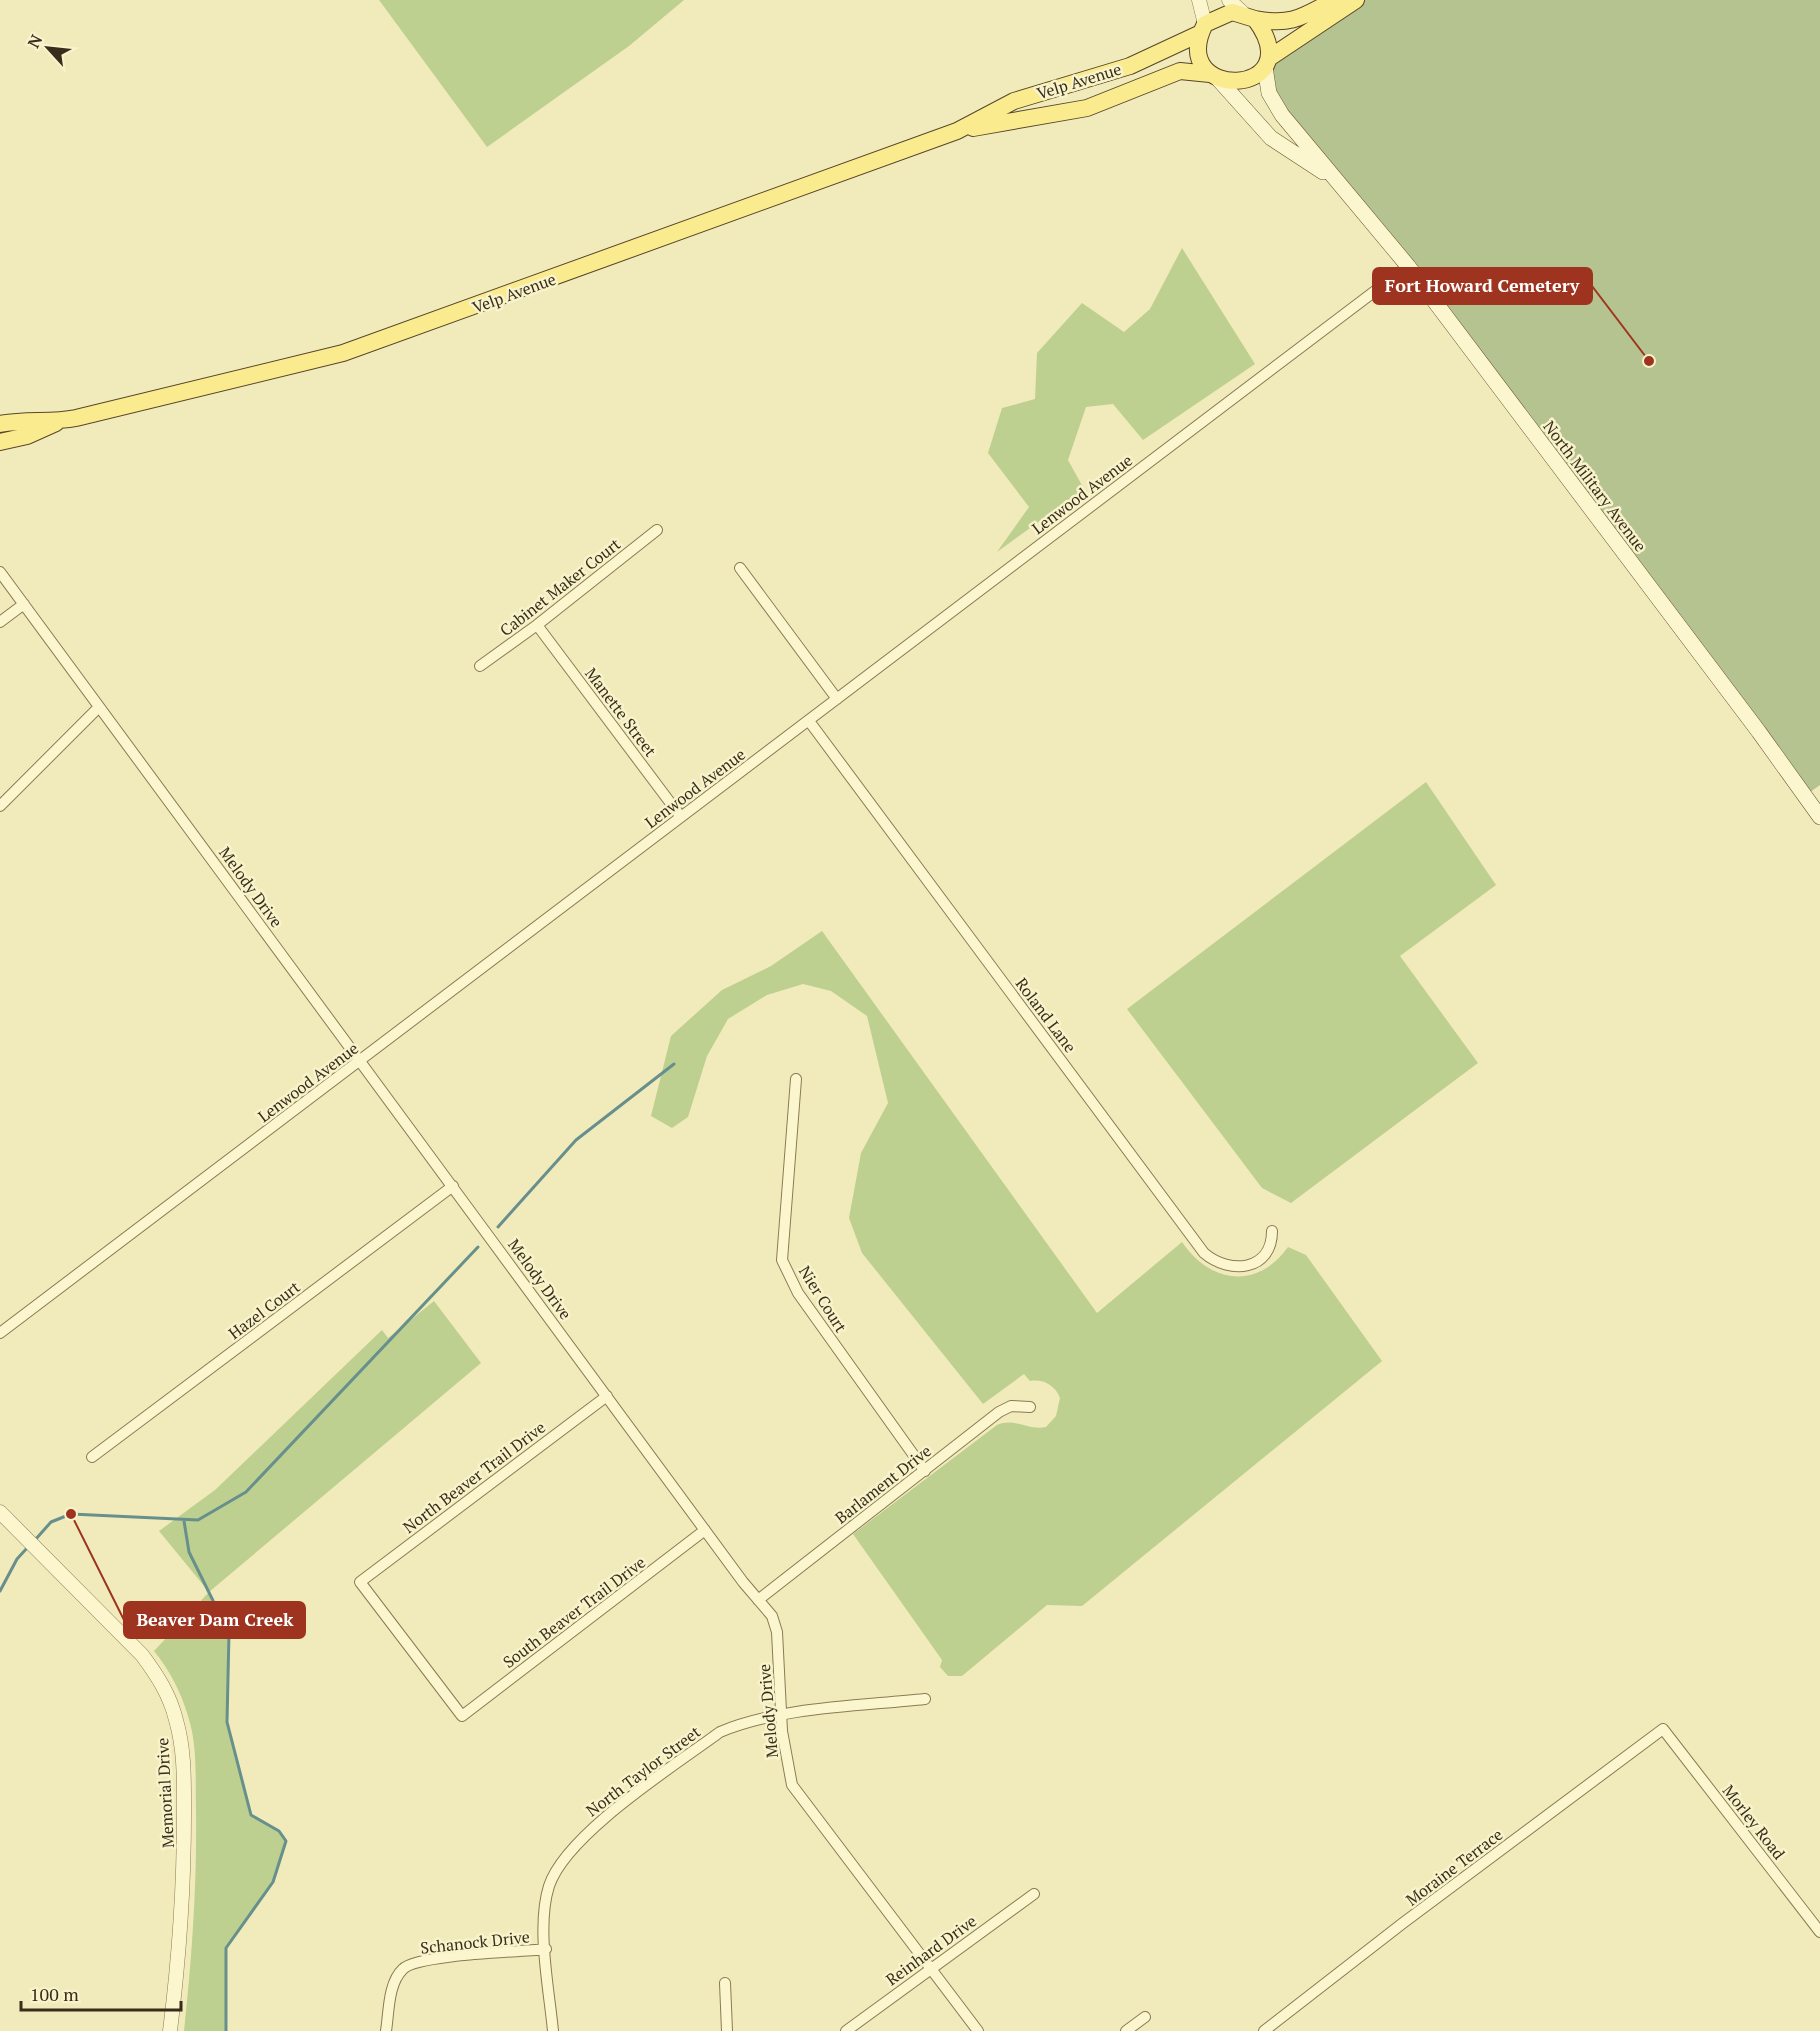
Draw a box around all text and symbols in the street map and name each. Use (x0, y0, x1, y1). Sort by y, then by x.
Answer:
north arrow (18, 18, 78, 78)
text: N (22, 31, 47, 52)
street label: Velp Avenue (1034, 58, 1124, 104)
street label: Velp Avenue (469, 268, 559, 318)
callout: Fort Howard Cemetery (1373, 268, 1592, 304)
text: Fort Howard Cemetery (1385, 273, 1580, 297)
street label: North Military Avenue (1538, 416, 1652, 556)
street label: Lenwood Avenue (1027, 449, 1137, 539)
street label: Cabinet Maker Court (495, 533, 625, 641)
street label: Manette Street (580, 663, 662, 761)
street label: Lenwood Avenue (640, 743, 750, 833)
street label: Melody Drive (214, 842, 288, 932)
street label: Roland Lane (1011, 973, 1081, 1057)
street label: Lenwood Avenue (253, 1037, 363, 1127)
street label: Melody Drive (503, 1234, 577, 1324)
street label: Nier Court (794, 1262, 852, 1337)
street label: Hazel Court (224, 1276, 304, 1344)
street label: North Beaver Trail Drive (398, 1416, 550, 1538)
street label: Barlament Drive (830, 1440, 936, 1528)
street label: South Beaver Trail Drive (498, 1551, 650, 1673)
callout: Beaver Dam Creek (124, 1602, 305, 1638)
text: Beaver Dam Creek (136, 1607, 294, 1631)
street label: Melody Drive (753, 1663, 783, 1759)
street label: North Taylor Street (581, 1721, 705, 1821)
street label: Memorial Drive (151, 1737, 179, 1849)
street label: Morley Road (1718, 1780, 1790, 1864)
street label: Moraine Terrace (1401, 1823, 1507, 1911)
street label: Reinhard Drive (881, 1910, 981, 1990)
street label: Schanock Drive (419, 1925, 531, 1959)
scale bar (21, 1974, 182, 2012)
text: 100 m (30, 1982, 79, 2006)

